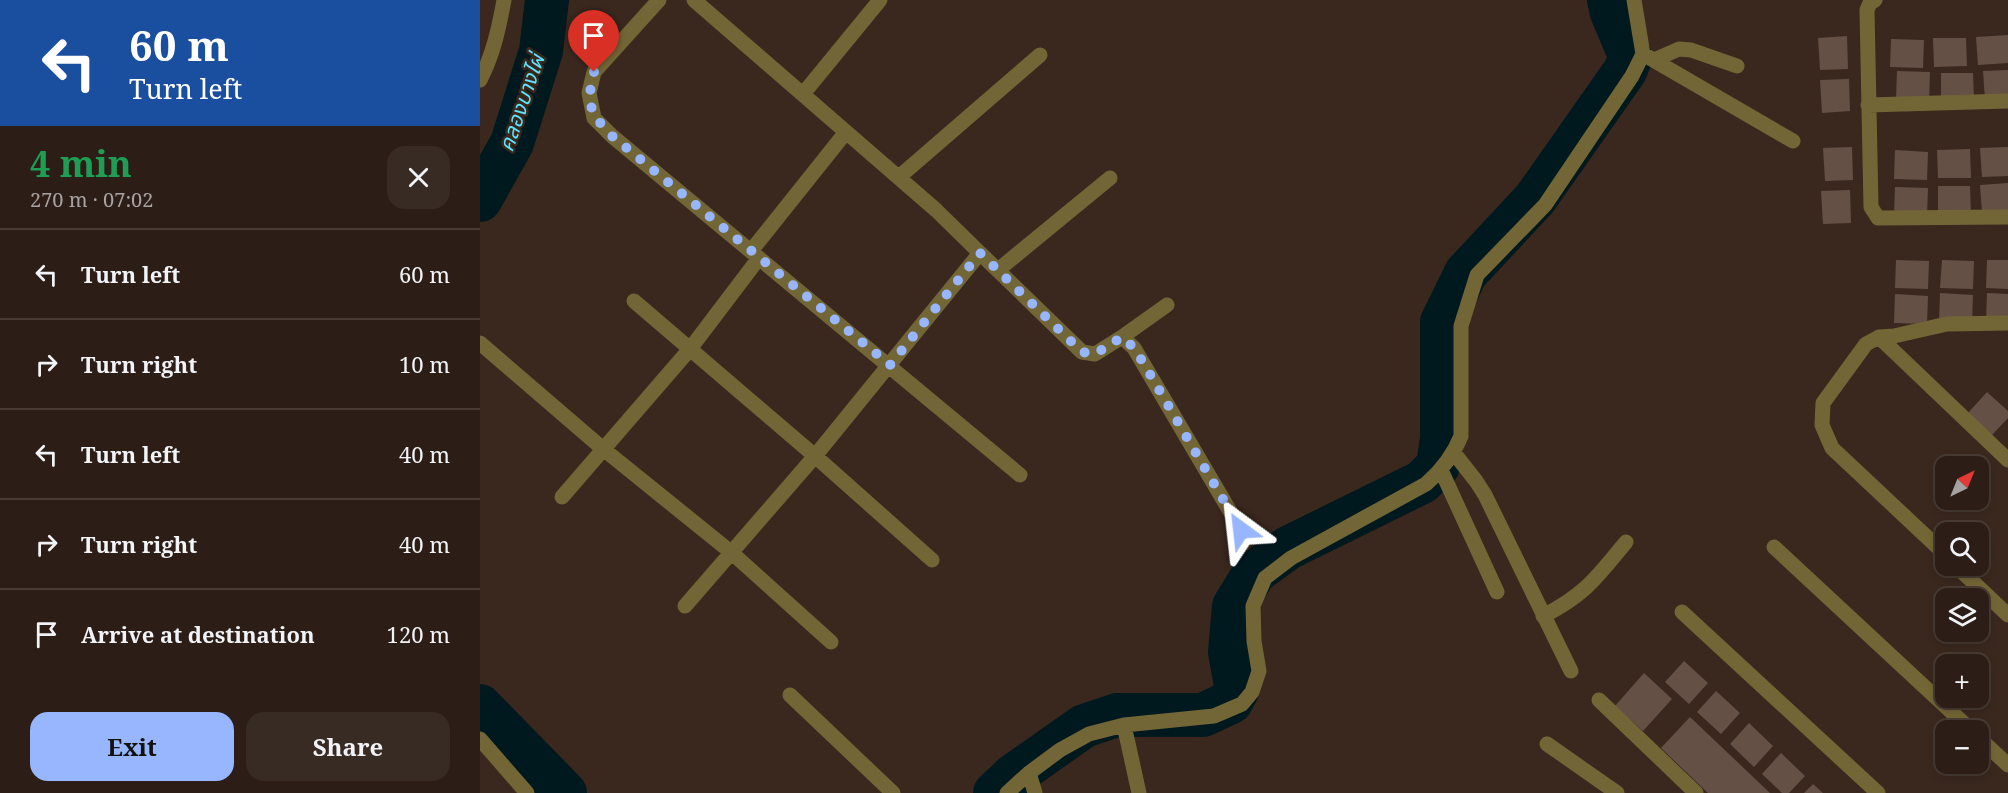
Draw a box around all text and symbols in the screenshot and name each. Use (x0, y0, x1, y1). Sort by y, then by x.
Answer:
pin (568, 10, 619, 72)
text: 60 m (129, 16, 229, 73)
icon: arrive (577, 19, 610, 52)
icon: left (30, 24, 108, 102)
water label: คลองบางไผ่ (491, 48, 552, 155)
text: Turn left (129, 70, 242, 107)
text: 4 min (30, 139, 132, 188)
button: close (387, 146, 450, 209)
text: 270 m · 07:02 (30, 186, 153, 213)
icon: left (30, 258, 63, 291)
text: Turn left (81, 259, 180, 289)
text: 60 m (399, 259, 450, 289)
icon: right (30, 348, 63, 381)
text: Turn right (81, 349, 197, 379)
text: 10 m (399, 349, 450, 379)
icon: left (30, 438, 63, 471)
text: Turn left (81, 439, 180, 469)
text: 40 m (399, 439, 450, 469)
north arrow (1935, 456, 1989, 510)
map controls (1935, 456, 1989, 774)
position arrow (1209, 498, 1273, 562)
button: search (1935, 522, 1989, 576)
icon: right (30, 528, 63, 561)
text: Turn right (81, 529, 197, 559)
text: 40 m (399, 529, 450, 559)
button: layers (1935, 588, 1989, 642)
icon: arrive (30, 618, 63, 651)
text: Arrive at destination (81, 619, 315, 649)
text: 120 m (387, 619, 450, 649)
button: + (1935, 654, 1989, 708)
button: Exit (30, 712, 234, 781)
button: Share (246, 712, 450, 781)
button: − (1935, 720, 1989, 774)

